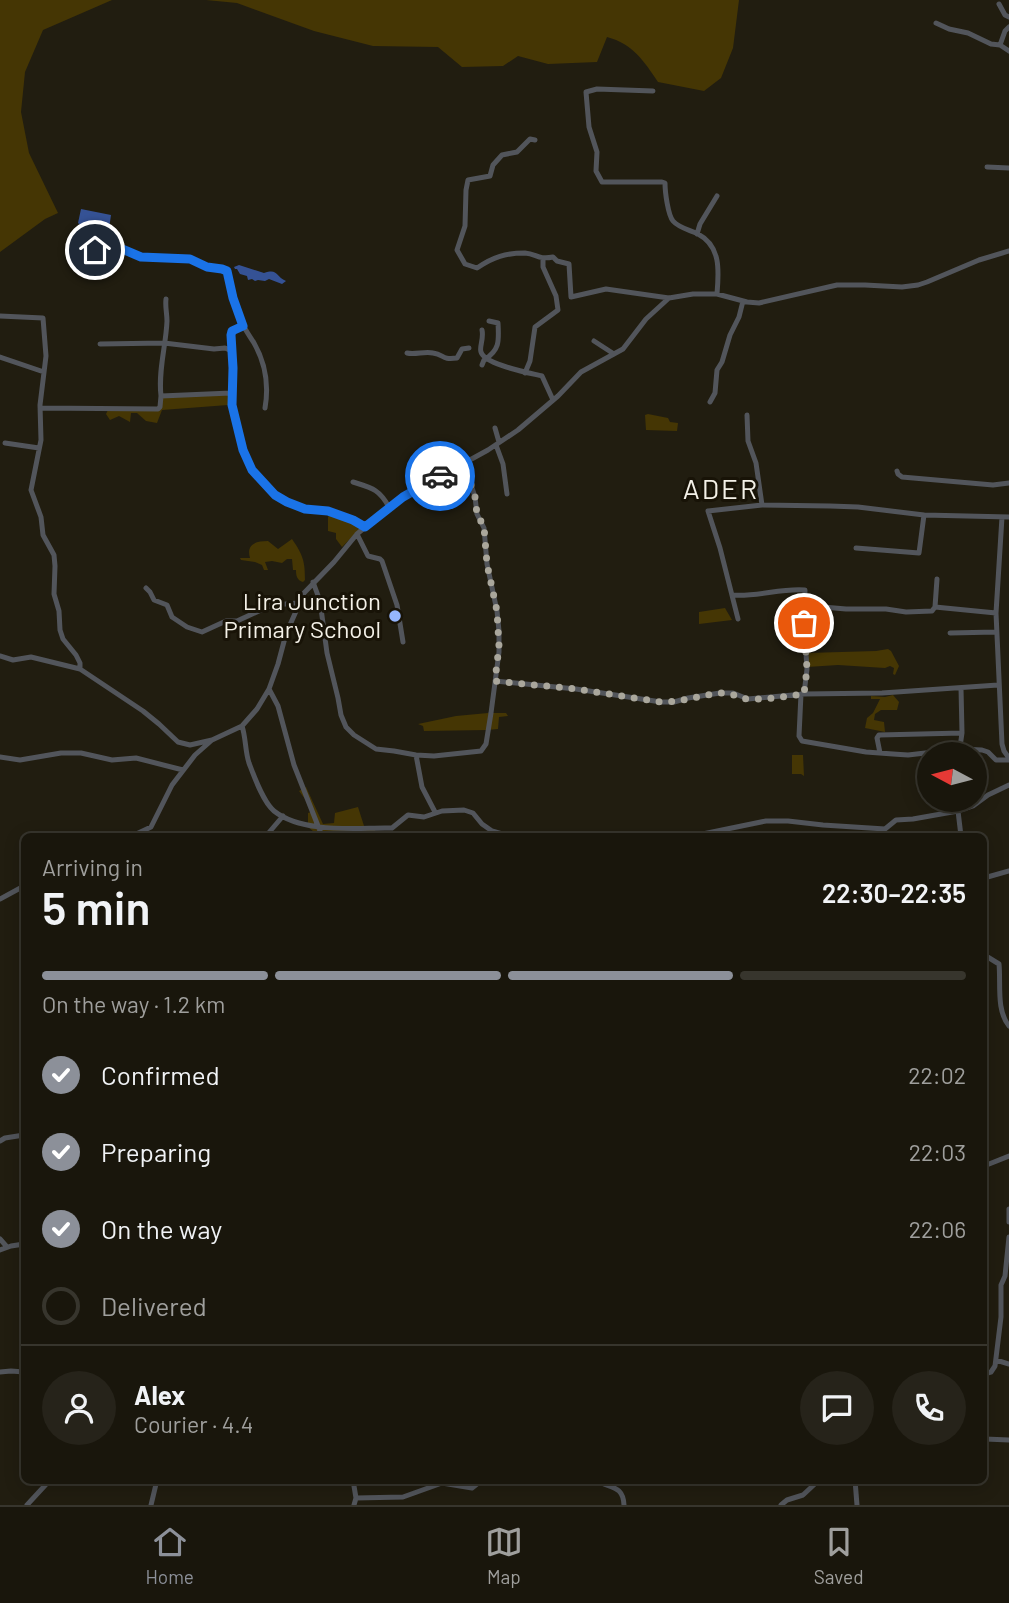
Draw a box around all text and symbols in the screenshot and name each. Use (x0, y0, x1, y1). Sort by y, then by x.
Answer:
pin (65, 220, 125, 280)
icon: home (76, 231, 114, 269)
courier (405, 441, 475, 511)
icon: car (421, 457, 459, 495)
district label: ADER (683, 471, 759, 505)
place label: Lira Junction Primary School (224, 586, 381, 643)
pin (774, 593, 834, 653)
icon: bag (785, 604, 823, 642)
marker: Lira Junction Primary School (387, 608, 403, 624)
north arrow (917, 742, 987, 812)
map controls (917, 742, 987, 812)
text: Arriving in (42, 853, 143, 881)
text: 22:30–22:35 (822, 877, 966, 908)
text: 5 min (42, 879, 150, 934)
text: On the way · 1.2 km (42, 990, 225, 1018)
icon: check (42, 1056, 80, 1094)
text: Confirmed (101, 1059, 220, 1090)
text: 22:02 (908, 1061, 966, 1089)
icon: check (42, 1133, 80, 1171)
text: Preparing (101, 1136, 211, 1167)
text: 22:03 (909, 1138, 966, 1166)
icon: check (42, 1210, 80, 1248)
text: On the way (101, 1213, 222, 1244)
text: 22:06 (909, 1215, 966, 1243)
text: Delivered (101, 1290, 207, 1321)
button: person (42, 1371, 116, 1445)
button: chat (800, 1371, 874, 1445)
button: phone (892, 1371, 966, 1445)
text: Alex (134, 1379, 185, 1410)
text: Courier · 4.4 (134, 1410, 253, 1438)
tab: Home (145, 1523, 194, 1588)
tab: Map (485, 1523, 523, 1588)
tab: Saved (814, 1523, 864, 1588)

